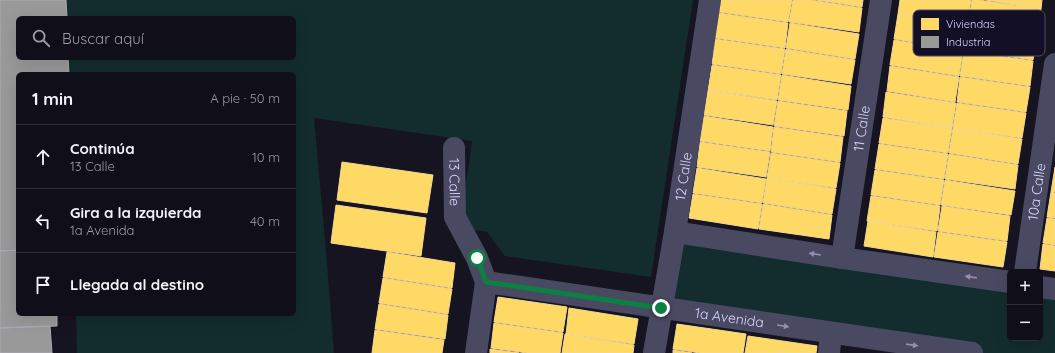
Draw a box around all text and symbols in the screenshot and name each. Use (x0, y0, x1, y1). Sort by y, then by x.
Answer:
legend (913, 10, 1045, 56)
search box (16, 16, 296, 60)
text: Viviendas (946, 17, 995, 31)
icon: search (30, 27, 52, 49)
text: Buscar aquí (62, 29, 144, 48)
text: Industria (946, 35, 990, 49)
text: 1 min (32, 88, 73, 109)
text: A pie · 50 m (210, 90, 280, 106)
street label: 11 Calle (849, 104, 874, 153)
text: Continúa (70, 139, 135, 158)
icon: ahead (32, 146, 54, 168)
text: 10 m (252, 149, 280, 165)
street label: 12 Calle (671, 151, 696, 202)
text: 13 Calle (70, 158, 115, 174)
street label: 13 Calle (445, 158, 464, 206)
street label: 10a Calle (1024, 162, 1050, 222)
text: Gira a la izquierda (70, 203, 202, 222)
icon: left (32, 210, 54, 232)
text: 40 m (250, 213, 280, 229)
text: 1a Avenida (70, 222, 135, 238)
route start (468, 249, 486, 267)
one-way arrow (809, 251, 821, 257)
map controls (1007, 269, 1043, 341)
button: + (1007, 269, 1043, 305)
icon: arrive (32, 274, 54, 296)
one-way arrow (965, 274, 977, 280)
text: Llegada al destino (70, 275, 204, 294)
route end (652, 299, 670, 317)
street label: 1a Avenida (694, 304, 765, 331)
button: − (1007, 305, 1043, 341)
one-way arrow (777, 323, 789, 329)
one-way arrow (906, 342, 918, 348)

